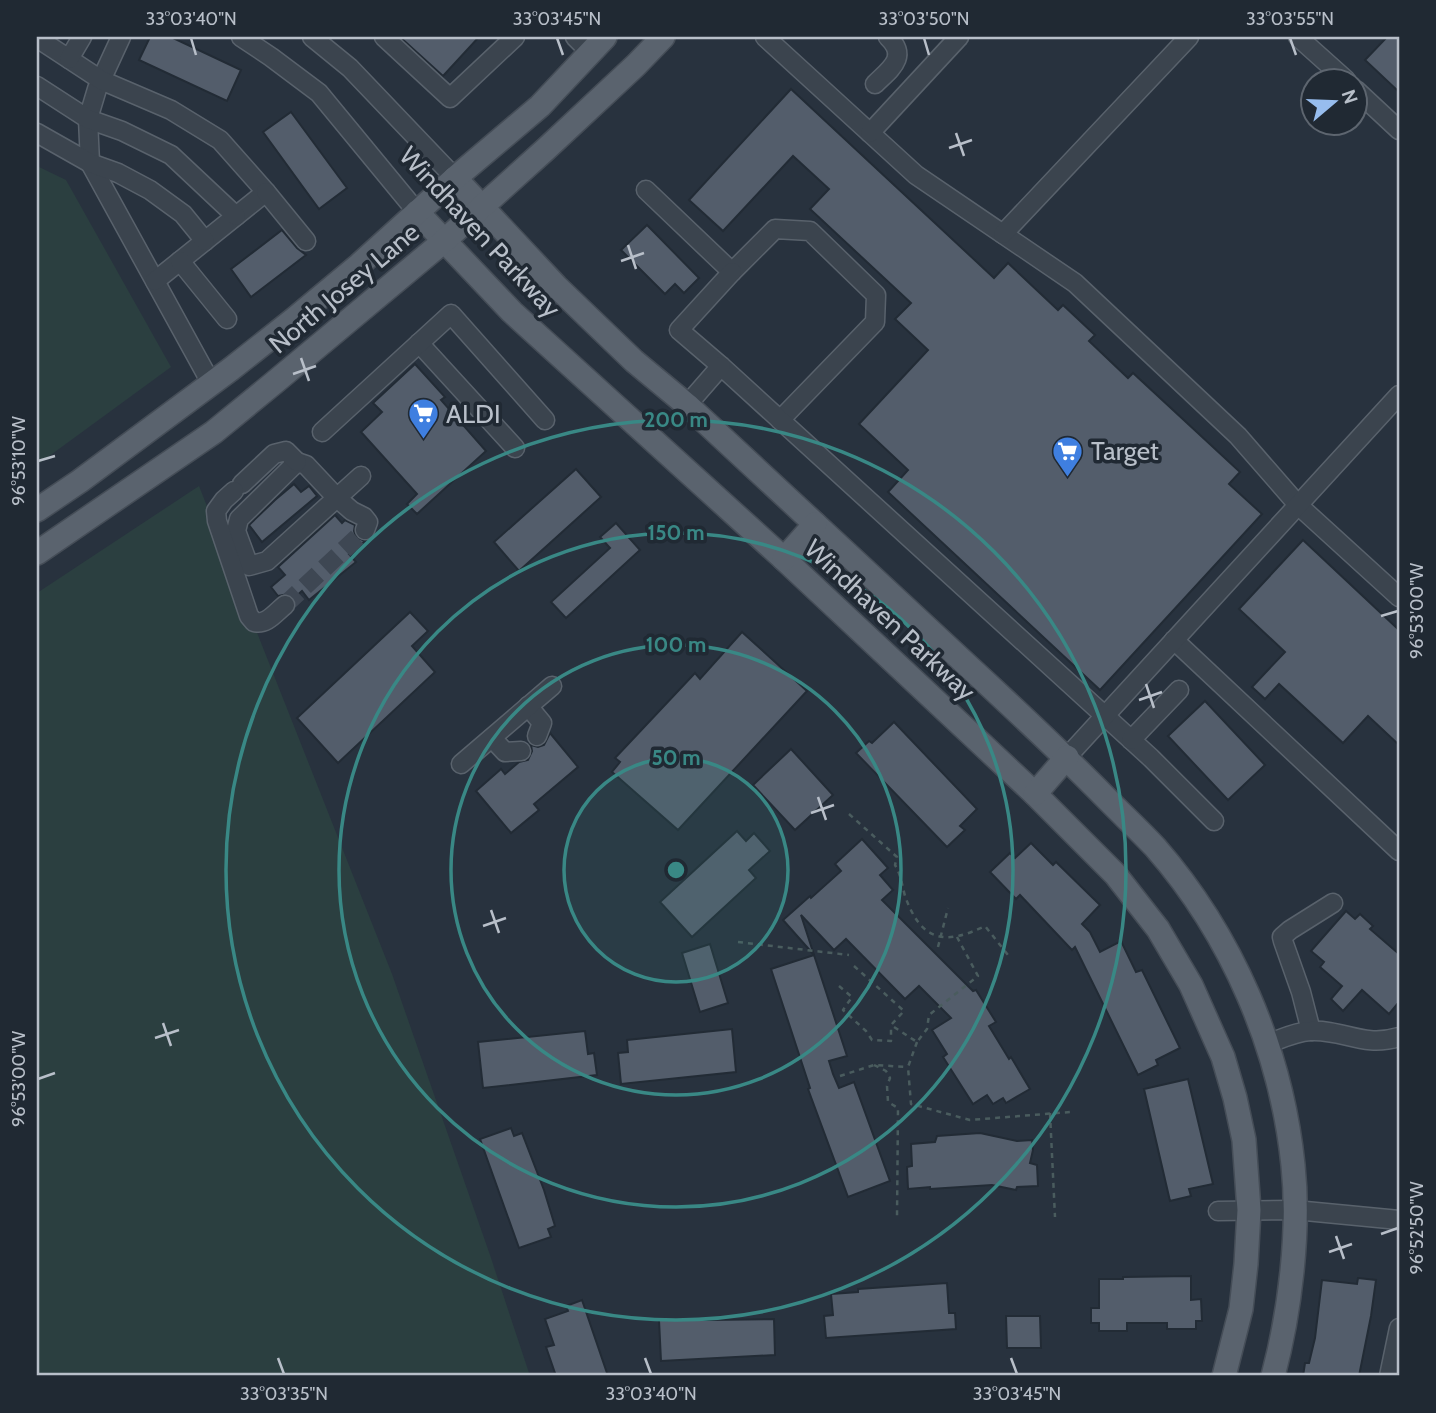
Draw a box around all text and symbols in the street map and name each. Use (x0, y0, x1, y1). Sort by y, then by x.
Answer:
text: 33°03'40"N (145, 8, 237, 30)
text: 33°03'45"N (513, 8, 601, 30)
text: 33°03'50"N (879, 8, 969, 30)
text: 33°03'55"N (1246, 8, 1334, 30)
north arrow (1300, 66, 1370, 136)
text: N (1337, 87, 1363, 107)
street label: Windhaven Parkway (393, 140, 567, 324)
street label: North Josey Lane (262, 216, 426, 360)
supermarket icon: ALDI (406, 397, 440, 441)
place label: ALDI (446, 398, 501, 430)
text: 200 m (644, 407, 708, 432)
text: 96°53'10"W (8, 416, 30, 506)
supermarket icon: Target (1051, 434, 1085, 478)
place label: Target (1091, 435, 1159, 467)
text: 150 m (648, 520, 704, 545)
street label: Windhaven Parkway (798, 533, 982, 707)
text: 96°53'00"W (1406, 563, 1428, 659)
text: 100 m (646, 632, 706, 657)
text: 50 m (651, 745, 701, 770)
centre of rings (664, 858, 688, 882)
text: 96°53'00"W (8, 1031, 30, 1127)
text: 96°52'50"W (1406, 1182, 1428, 1274)
text: 33°03'35"N (240, 1383, 328, 1405)
text: 33°03'40"N (605, 1383, 697, 1405)
text: 33°03'45"N (973, 1383, 1061, 1405)

